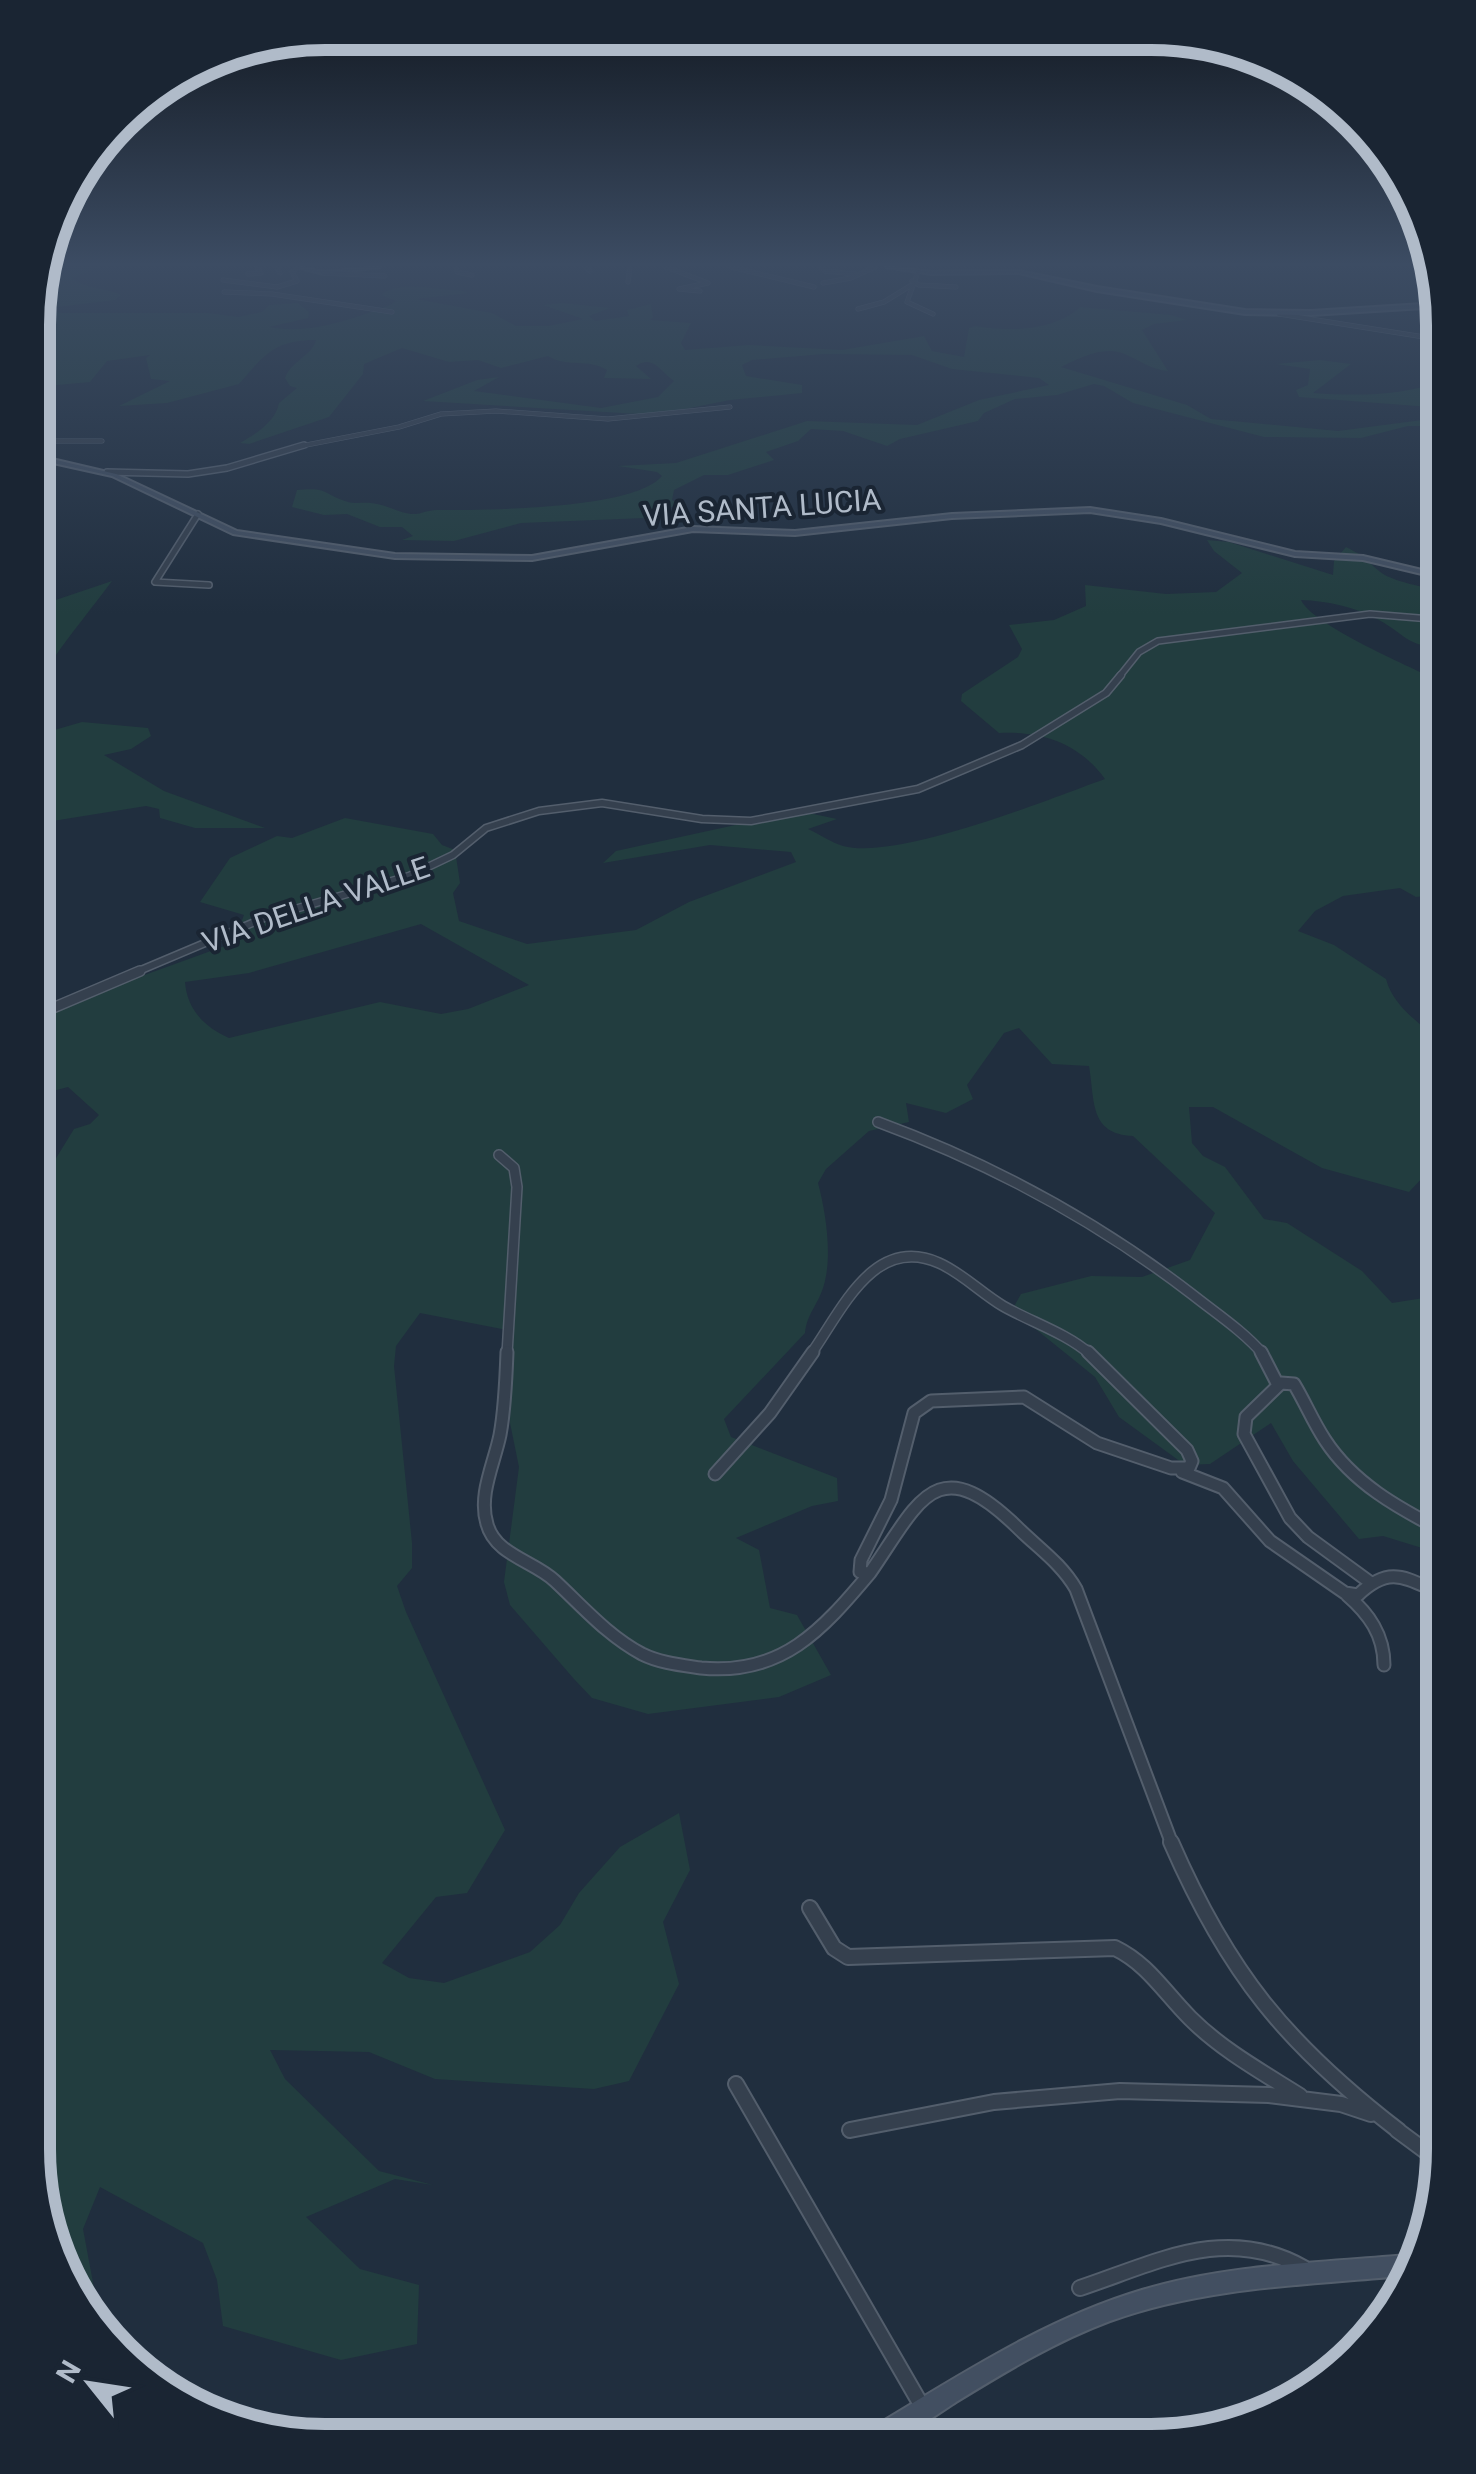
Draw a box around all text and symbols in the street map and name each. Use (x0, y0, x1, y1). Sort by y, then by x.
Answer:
street label: VIA SANTA LUCIA (642, 482, 883, 533)
street label: VIA DELLA VALLE (198, 849, 434, 960)
north arrow (40, 2334, 140, 2434)
text: N (50, 2355, 88, 2389)

